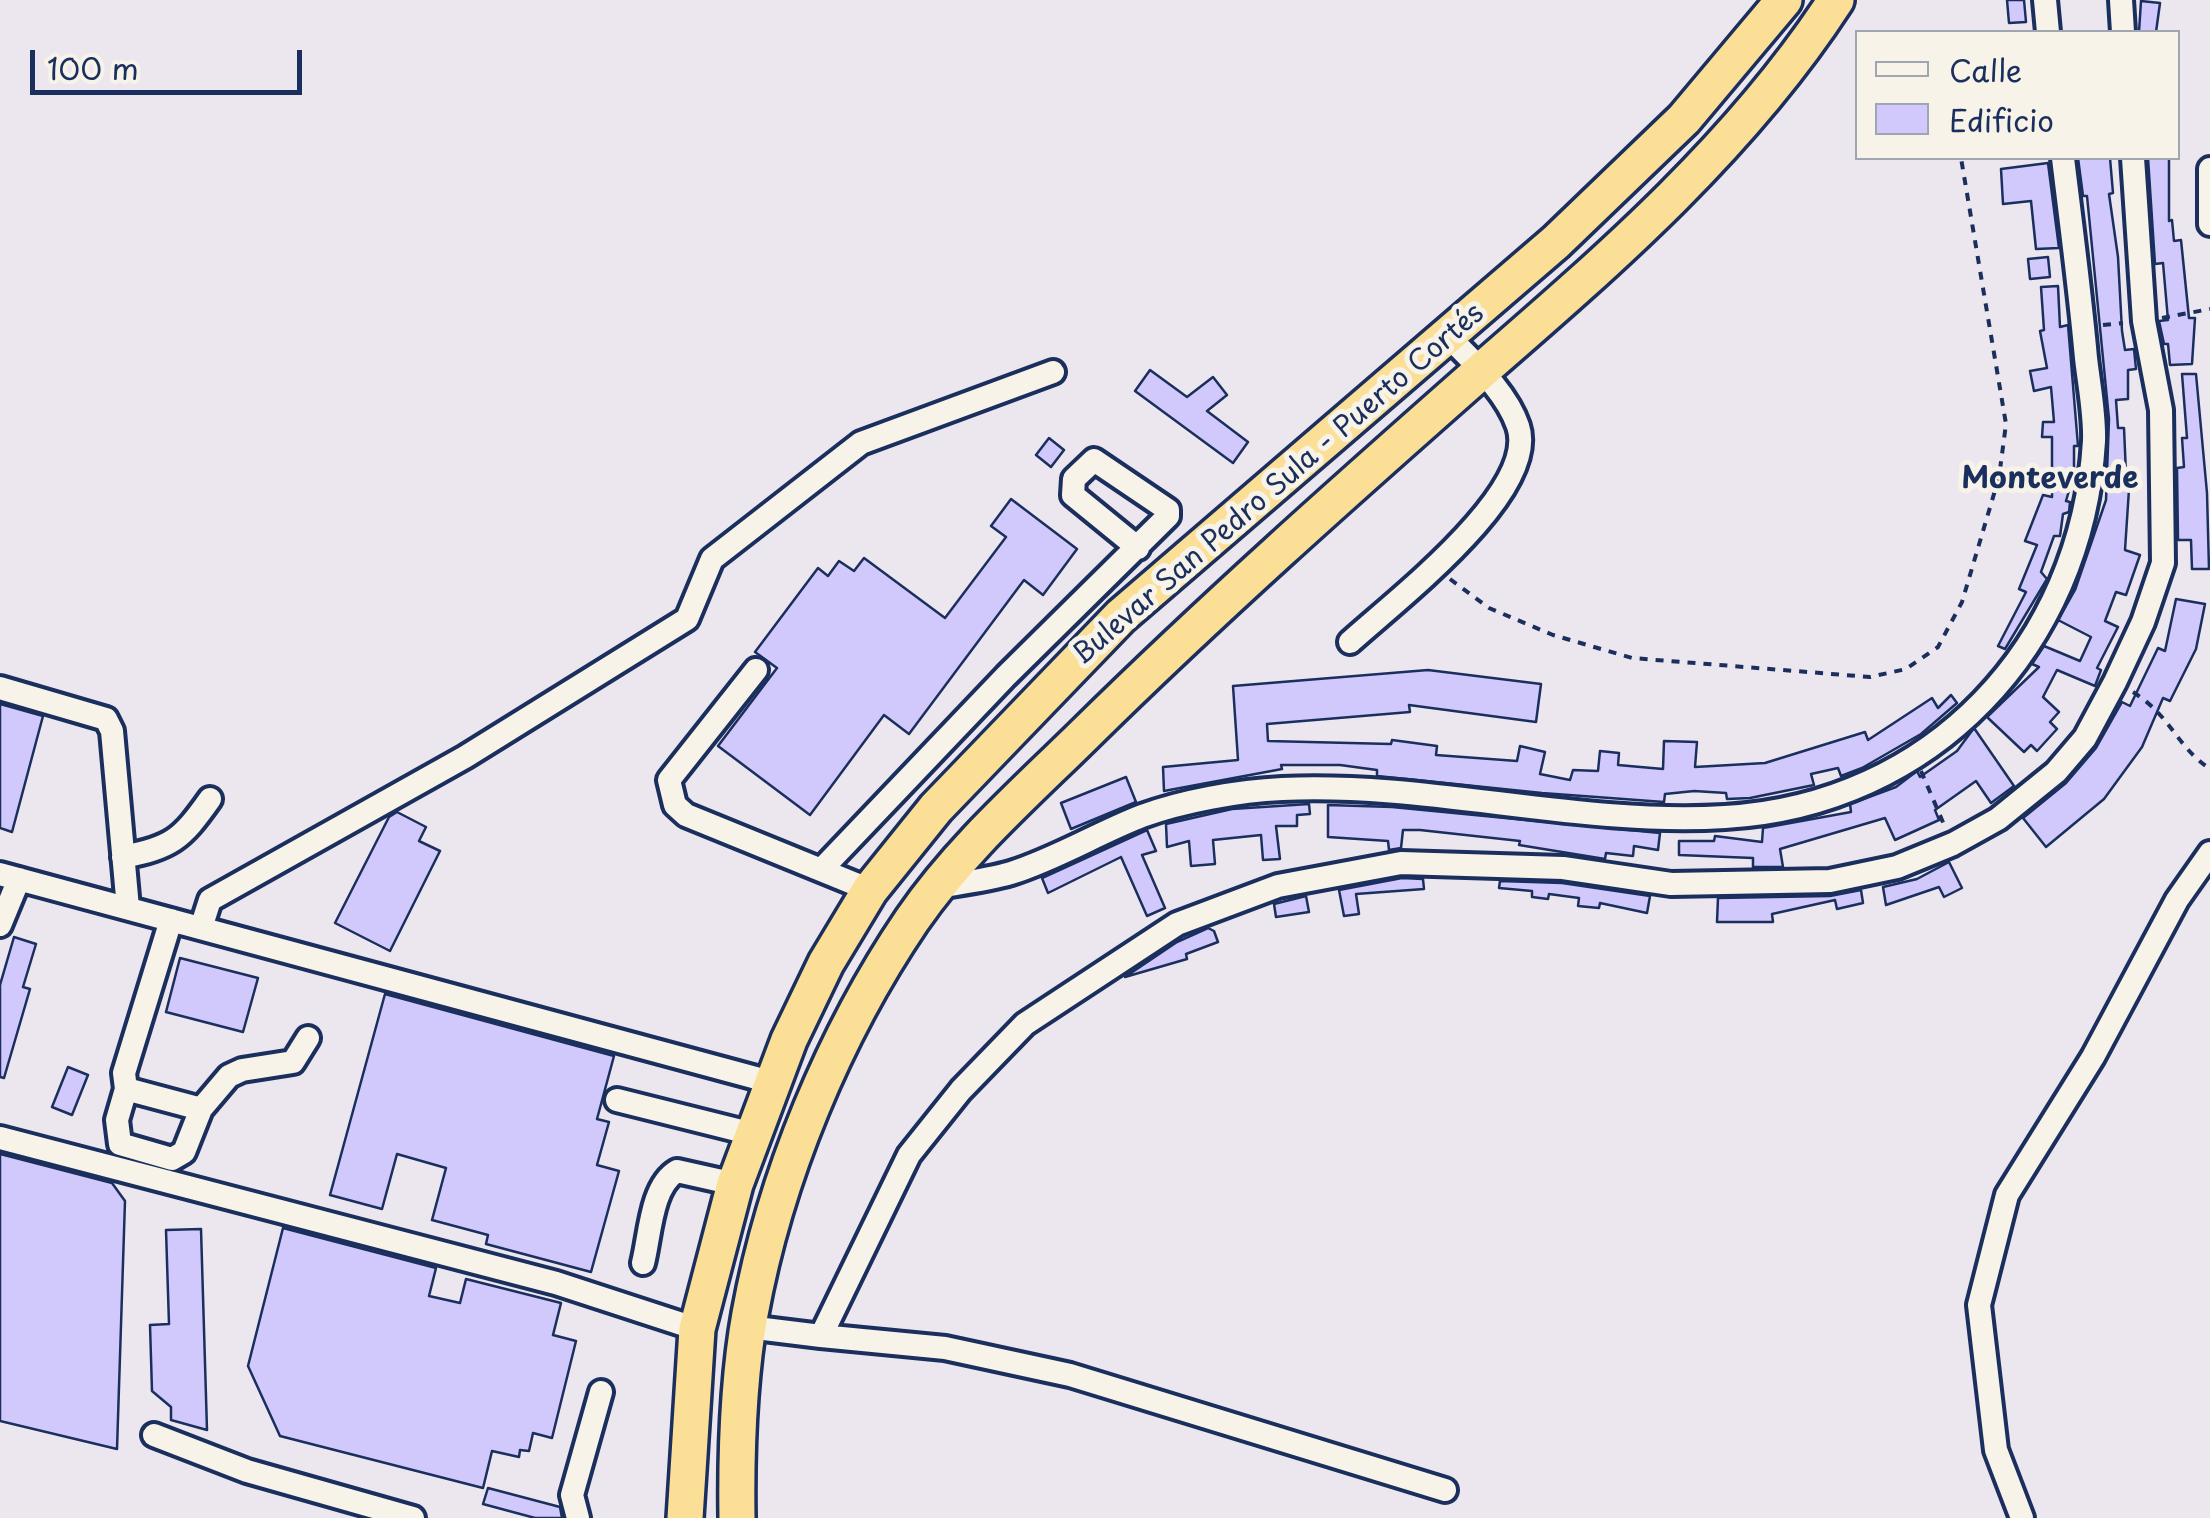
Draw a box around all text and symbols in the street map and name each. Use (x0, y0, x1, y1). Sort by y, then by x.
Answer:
scale bar (35, 30, 308, 92)
legend (1855, 30, 2180, 160)
text: 100 m (47, 45, 139, 90)
text: Calle (1949, 47, 2022, 92)
text: Edificio (1949, 97, 2054, 142)
street label: Bulevar San Pedro Sula - Puerto Cortés (1067, 297, 1491, 673)
district label: Monteverde (1962, 462, 2138, 498)

